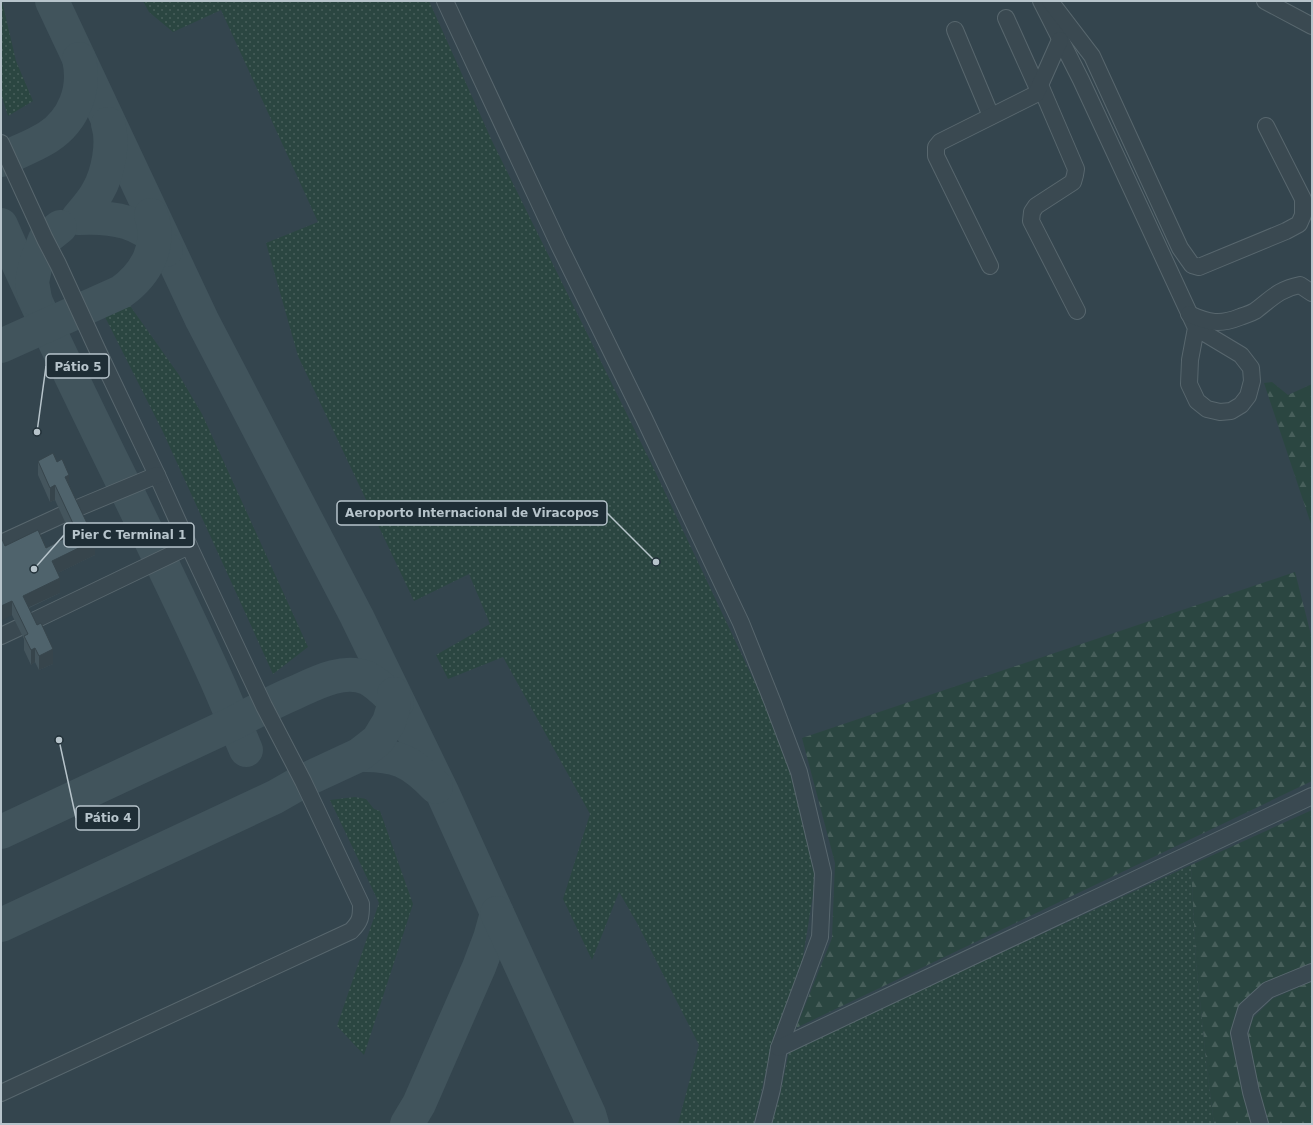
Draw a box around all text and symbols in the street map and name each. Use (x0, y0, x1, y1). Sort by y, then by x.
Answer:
callout: Pátio 5 (46, 354, 109, 378)
text: Pátio 5 (54, 360, 102, 374)
callout: Aeroporto Internacional de Viracopos (337, 501, 607, 525)
text: Aeroporto Internacional de Viracopos (345, 506, 599, 520)
callout: Pier C Terminal 1 (64, 523, 194, 547)
text: Pier C Terminal 1 (72, 528, 186, 542)
callout: Pátio 4 (76, 806, 139, 830)
text: Pátio 4 (84, 811, 132, 825)

